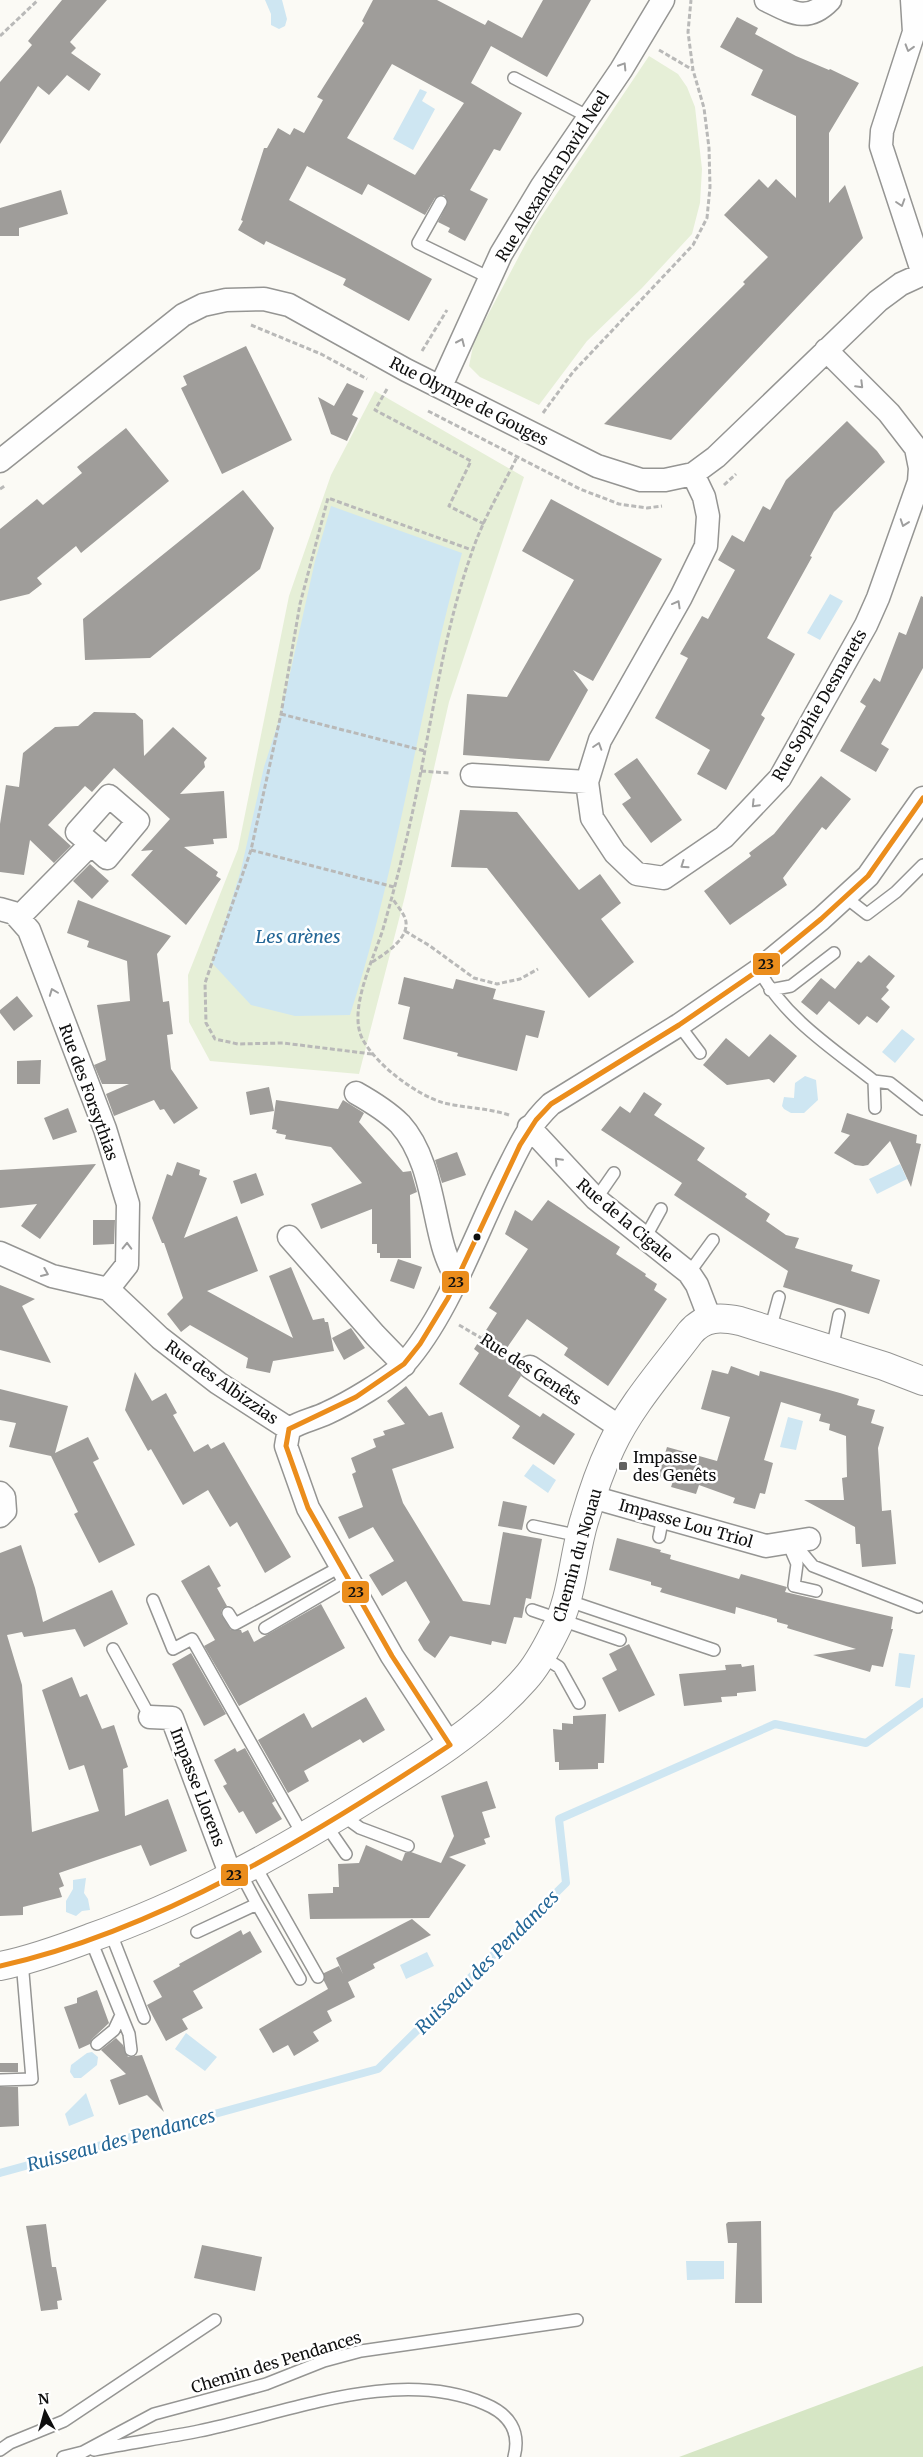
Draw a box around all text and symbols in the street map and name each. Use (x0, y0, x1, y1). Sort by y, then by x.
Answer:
one-way arrow (905, 43, 915, 51)
one-way arrow (616, 63, 626, 72)
street label: Rue Alexandra David Neel (491, 87, 613, 265)
one-way arrow (895, 198, 905, 206)
one-way arrow (455, 338, 465, 347)
street label: Rue Olympe de Gouges (386, 352, 552, 450)
one-way arrow (854, 379, 863, 388)
one-way arrow (900, 519, 910, 527)
one-way arrow (670, 600, 680, 609)
street label: Rue Sophie Desmarets (767, 625, 871, 784)
one-way arrow (592, 742, 602, 751)
one-way arrow (752, 798, 761, 807)
one-way arrow (680, 859, 690, 868)
water label: Les arènes (256, 925, 340, 948)
line badge: 23 (752, 952, 781, 976)
text: 23 (758, 955, 774, 973)
one-way arrow (48, 988, 59, 997)
street label: Rue des Forsythias (55, 1021, 123, 1163)
one-way arrow (555, 1157, 564, 1166)
street label: Rue de la Cigale (573, 1174, 677, 1266)
unlabelled marker (472, 1232, 482, 1242)
one-way arrow (122, 1242, 133, 1250)
one-way arrow (40, 1266, 49, 1277)
line badge: 23 (441, 1270, 470, 1294)
text: 23 (448, 1273, 464, 1291)
street label: Rue des Genêts (477, 1329, 585, 1409)
street label: Rue des Albizzias (162, 1336, 282, 1428)
place label: Impasse des Genêts (633, 1447, 717, 1485)
marker: Impasse des Genêts (617, 1460, 629, 1472)
street label: Chemin du Nouau (548, 1486, 606, 1624)
street label: Impasse Lou Triol (617, 1494, 755, 1552)
line badge: 23 (341, 1580, 370, 1604)
text: 23 (348, 1583, 364, 1601)
street label: Impasse Llorens (166, 1725, 230, 1849)
line badge: 23 (220, 1863, 249, 1887)
text: 23 (226, 1866, 242, 1884)
water label: Ruisseau des Pendances (410, 1885, 564, 2039)
water label: Ruisseau des Pendances (24, 2104, 218, 2176)
street label: Chemin des Pendances (189, 2327, 364, 2397)
north arrow (20, 2387, 70, 2437)
text: N (37, 2390, 50, 2409)

